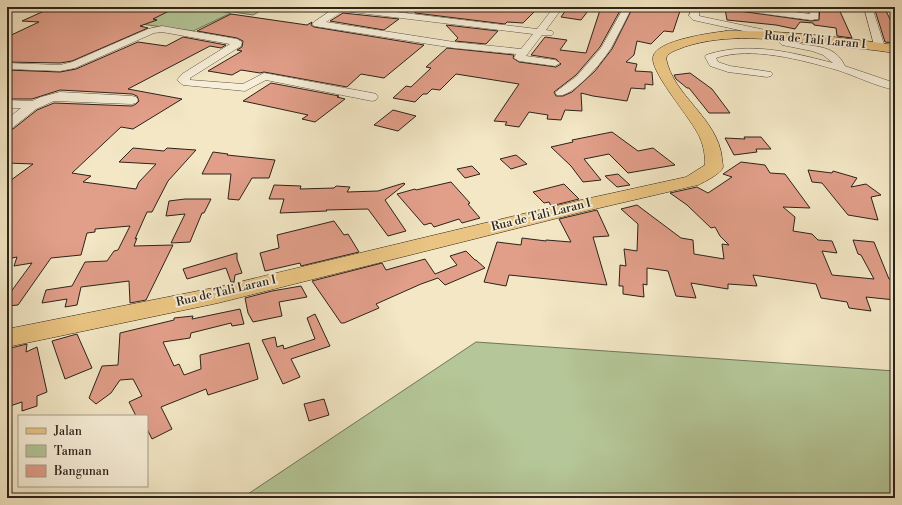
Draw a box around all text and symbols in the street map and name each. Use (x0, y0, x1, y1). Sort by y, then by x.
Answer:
street label: Rua de Tali Laran I (763, 28, 867, 52)
street label: Rua de Tali Laran I (490, 195, 593, 235)
street label: Rua de Tali Laran I (175, 272, 278, 310)
legend (18, 415, 148, 487)
text: Jalan (53, 424, 82, 439)
text: Taman (54, 444, 92, 459)
text: Bangunan (53, 464, 109, 479)

